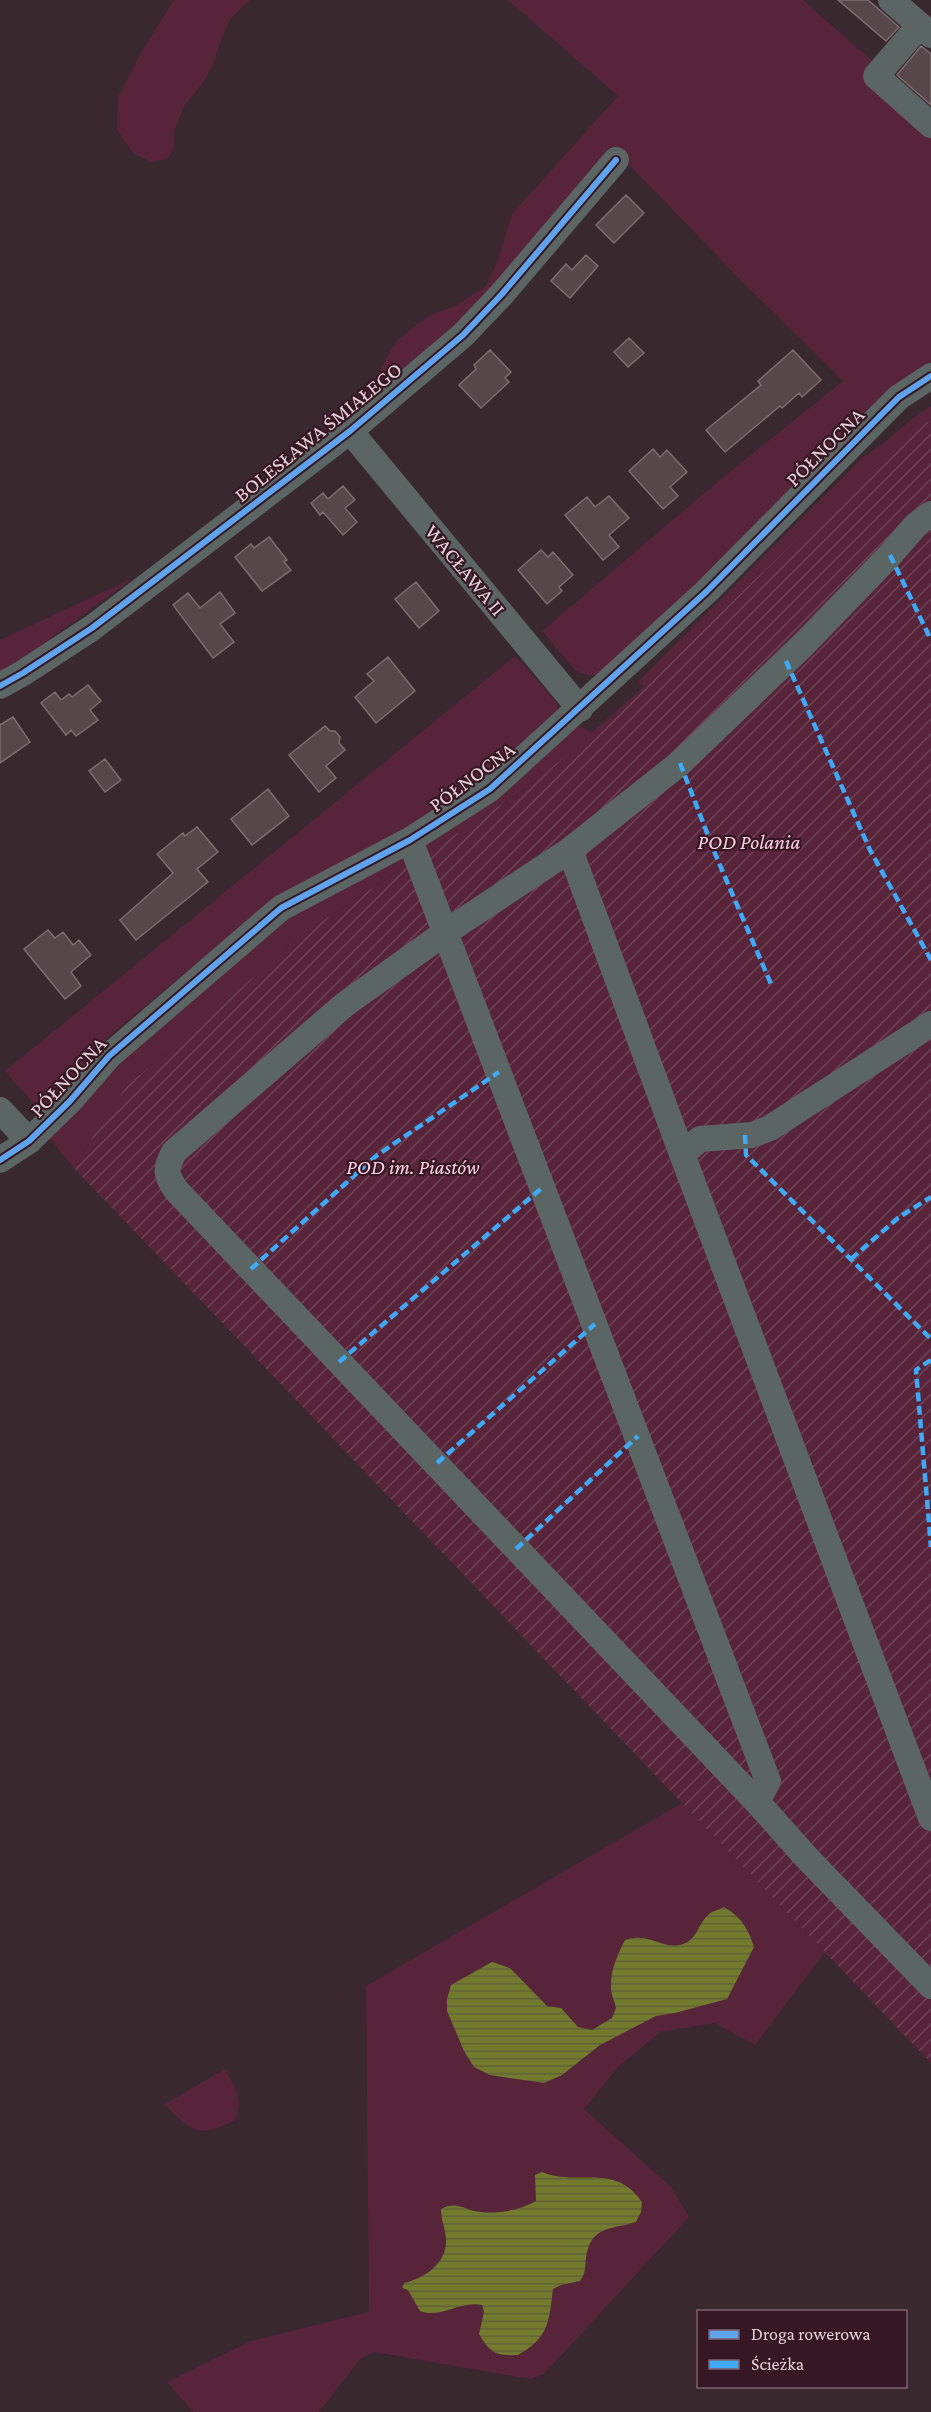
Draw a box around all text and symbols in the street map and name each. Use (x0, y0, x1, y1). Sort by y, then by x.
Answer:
street label: BOLESŁAWA ŚMIAŁEGO (229, 357, 407, 507)
street label: PÓŁNOCNA (781, 403, 869, 491)
street label: WACŁAWA II (420, 519, 510, 621)
street label: PÓŁNOCNA (424, 737, 520, 817)
park label: POD Polania (698, 830, 801, 854)
street label: PÓŁNOCNA (25, 1032, 111, 1122)
park label: POD im. Piastów (346, 1155, 480, 1179)
legend (697, 2310, 907, 2388)
text: Droga rowerowa (751, 2324, 871, 2344)
text: Ścieżka (751, 2354, 804, 2374)

